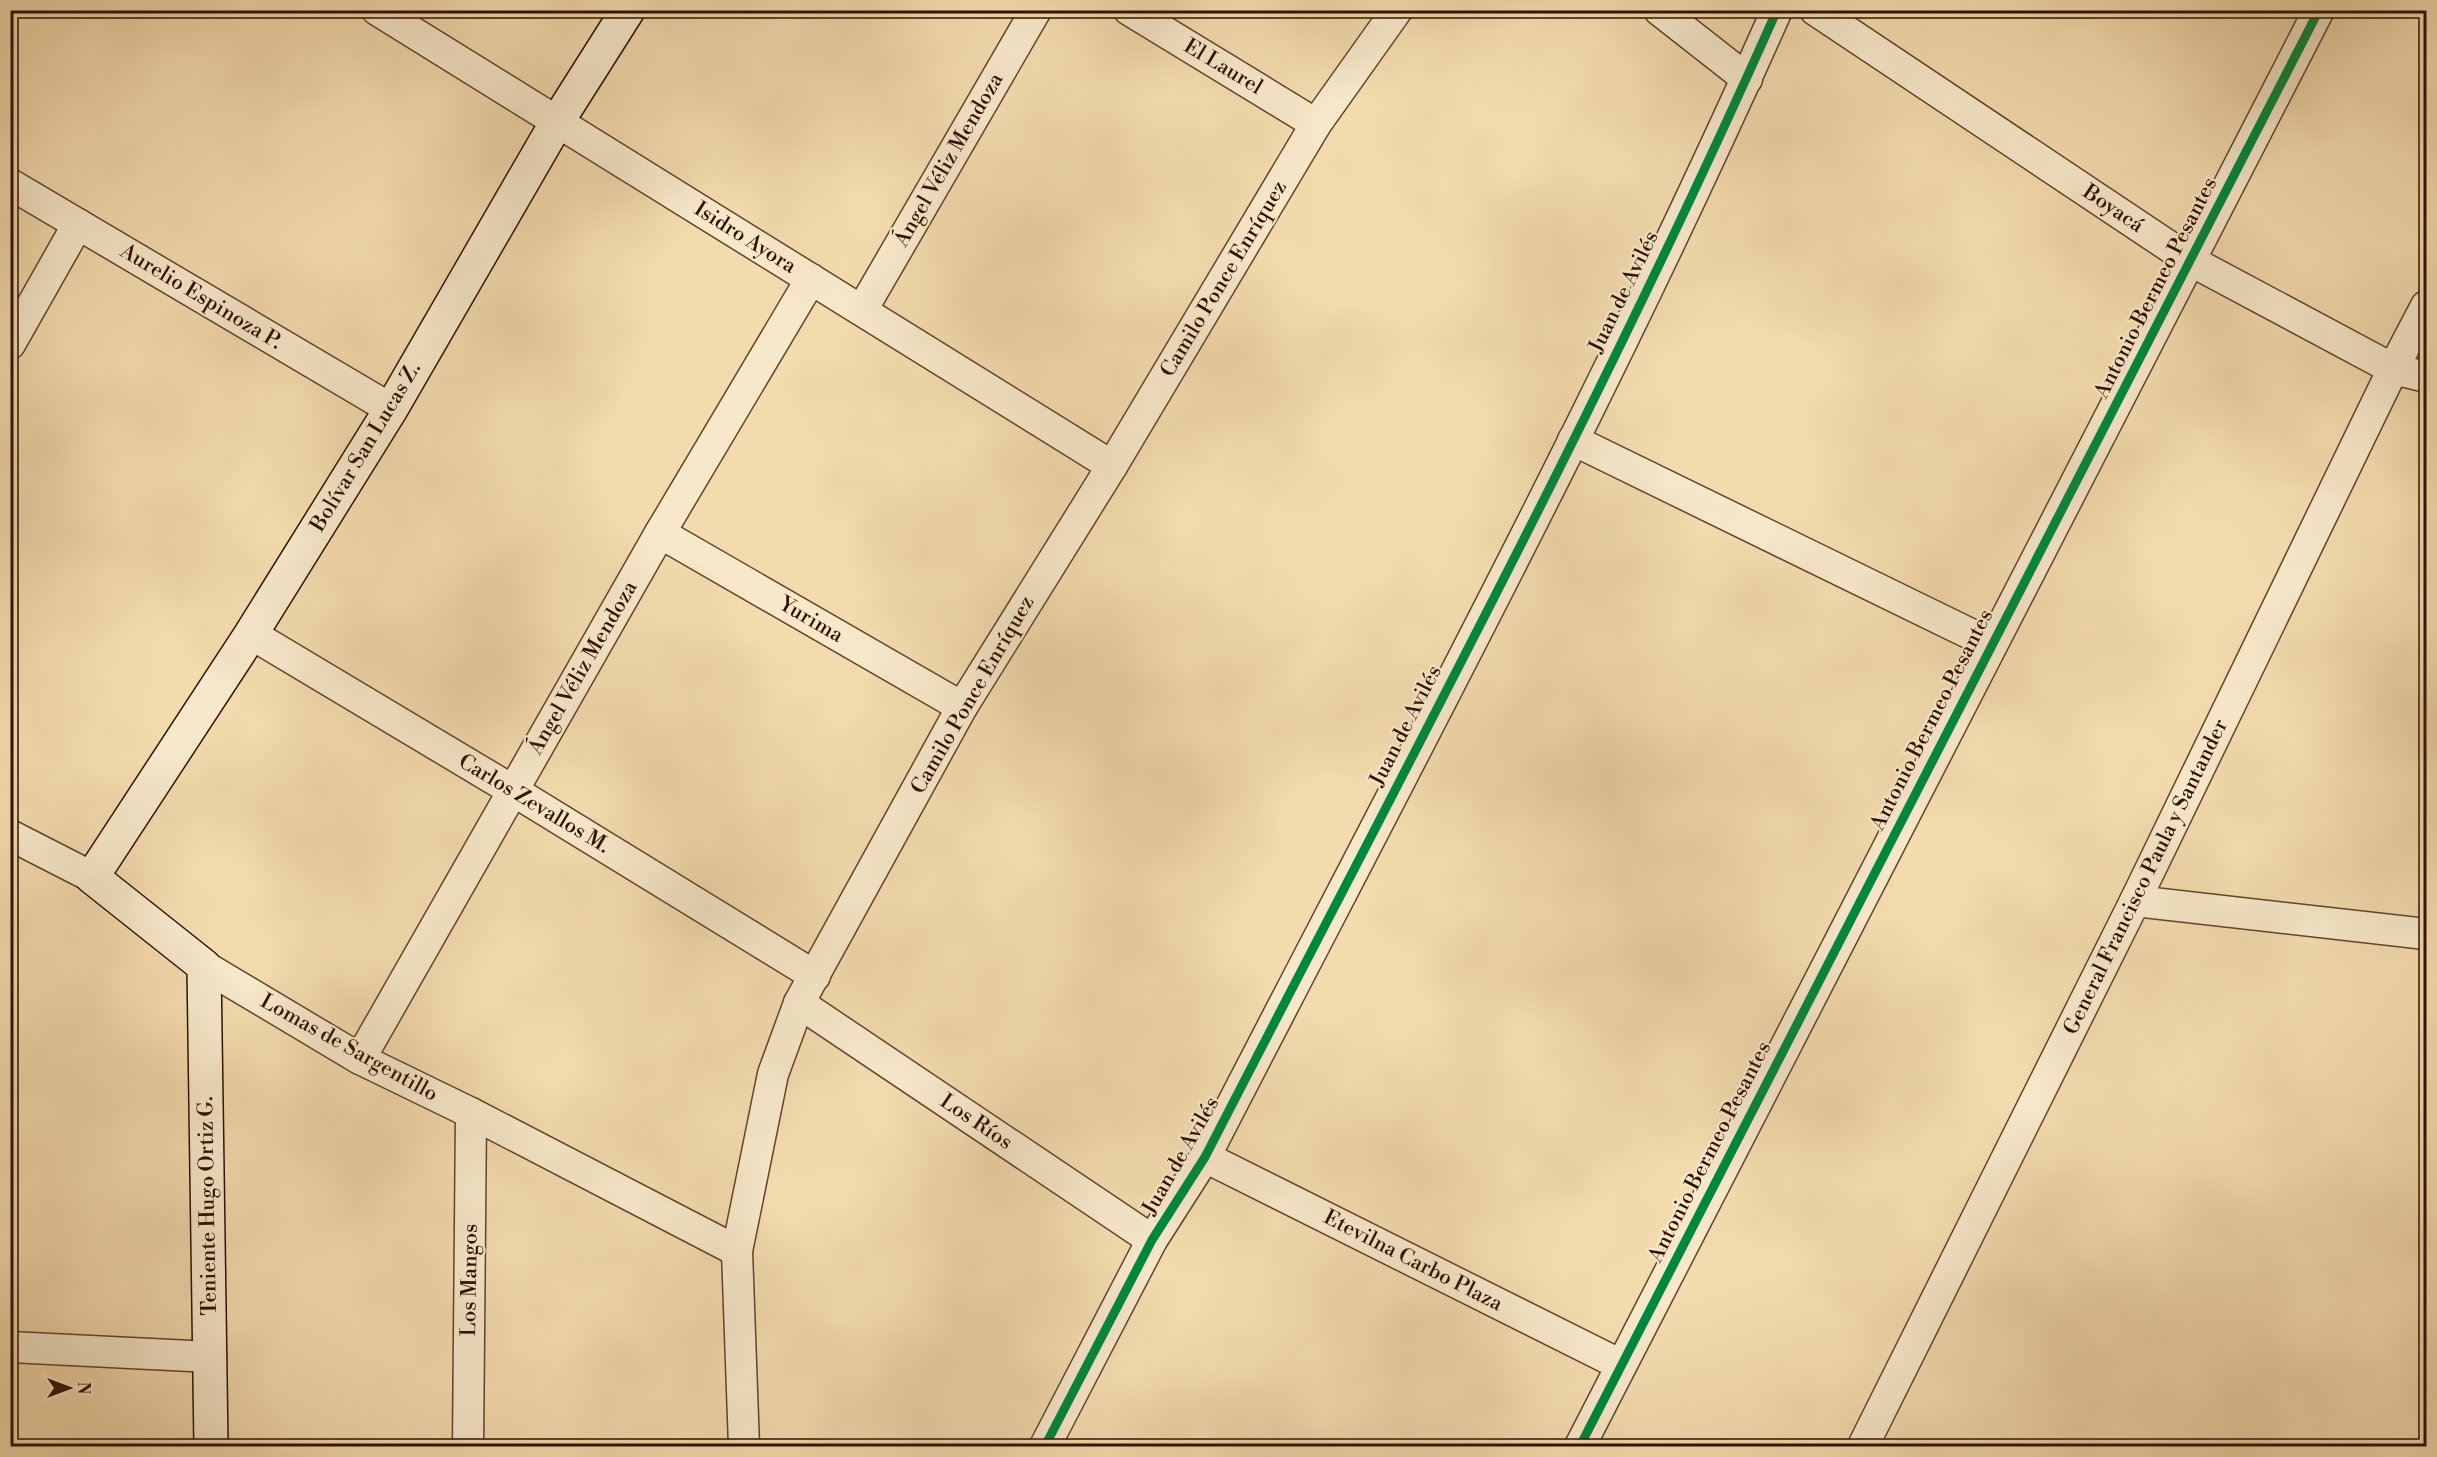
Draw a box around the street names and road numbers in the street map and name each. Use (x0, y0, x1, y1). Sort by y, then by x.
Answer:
street label: El Laurel (1179, 33, 1267, 101)
street label: Ángel Véliz Mendoza (886, 67, 1009, 252)
street label: Antonio Bermeo Pesantes (2088, 173, 2223, 404)
street label: Camilo Ponce Enríquez (1155, 176, 1293, 382)
street label: Boyacá (2077, 179, 2149, 239)
street label: Isidro Ayora (689, 196, 801, 280)
street label: Juan de Avilés (1583, 227, 1665, 358)
street label: Aurelio Espinoza P. (115, 238, 287, 356)
street label: Bolívar San Lucas Z. (304, 357, 427, 538)
street label: Ángel Véliz Mendoza (520, 575, 643, 760)
street label: Yurima (773, 591, 848, 649)
street label: Camilo Ponce Enríquez (906, 591, 1040, 799)
street label: Antonio Bermeo Pesantes (1864, 605, 1999, 836)
street label: Juan de Avilés (1364, 661, 1448, 792)
street label: General Francisco Paula y Santander (2058, 715, 2234, 1039)
street label: Carlos Zevallos M. (454, 749, 614, 859)
street label: Lomas de Sargentillo (256, 988, 442, 1108)
street label: Antonio Bermeo Pesantes (1642, 1037, 1777, 1268)
street label: Los Ríos (935, 1088, 1017, 1156)
street label: Juan de Avilés (1136, 1092, 1225, 1221)
street label: Teniente Hugo Ortiz G. (193, 1096, 223, 1316)
street label: Etevilna Carbo Plaza (1319, 1205, 1507, 1318)
street label: Los Mangos (456, 1223, 484, 1337)

